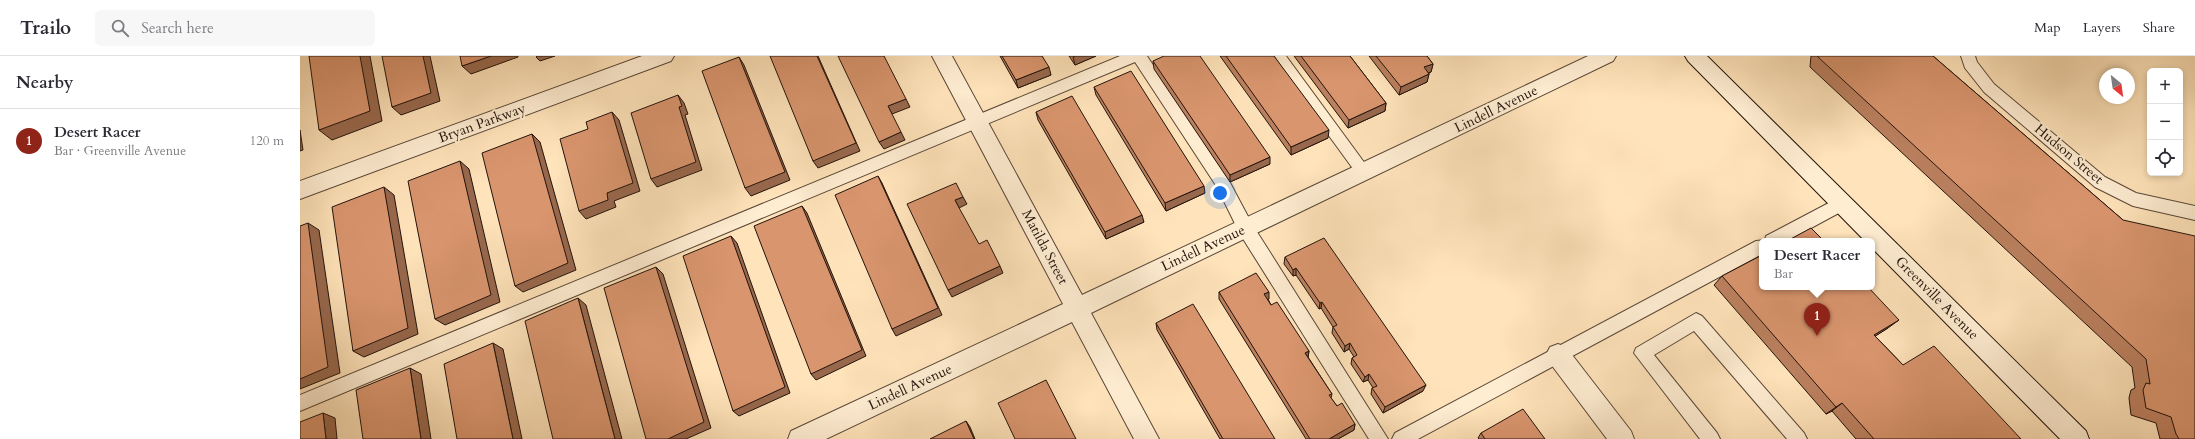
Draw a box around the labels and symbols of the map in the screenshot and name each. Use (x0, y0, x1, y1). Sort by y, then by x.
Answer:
north arrow (2099, 68, 2135, 104)
street label: Lindell Avenue (1451, 81, 1541, 137)
street label: Bryan Parkway (436, 98, 529, 148)
street label: Hudson Street (2031, 120, 2108, 189)
your location (1210, 183, 1230, 203)
street label: Matilda Street (1017, 206, 1073, 288)
street label: Lindell Avenue (1158, 220, 1248, 276)
street label: Greenville Avenue (1891, 252, 1983, 344)
pin: 1 (1804, 303, 1830, 336)
street label: Lindell Avenue (865, 359, 955, 415)

